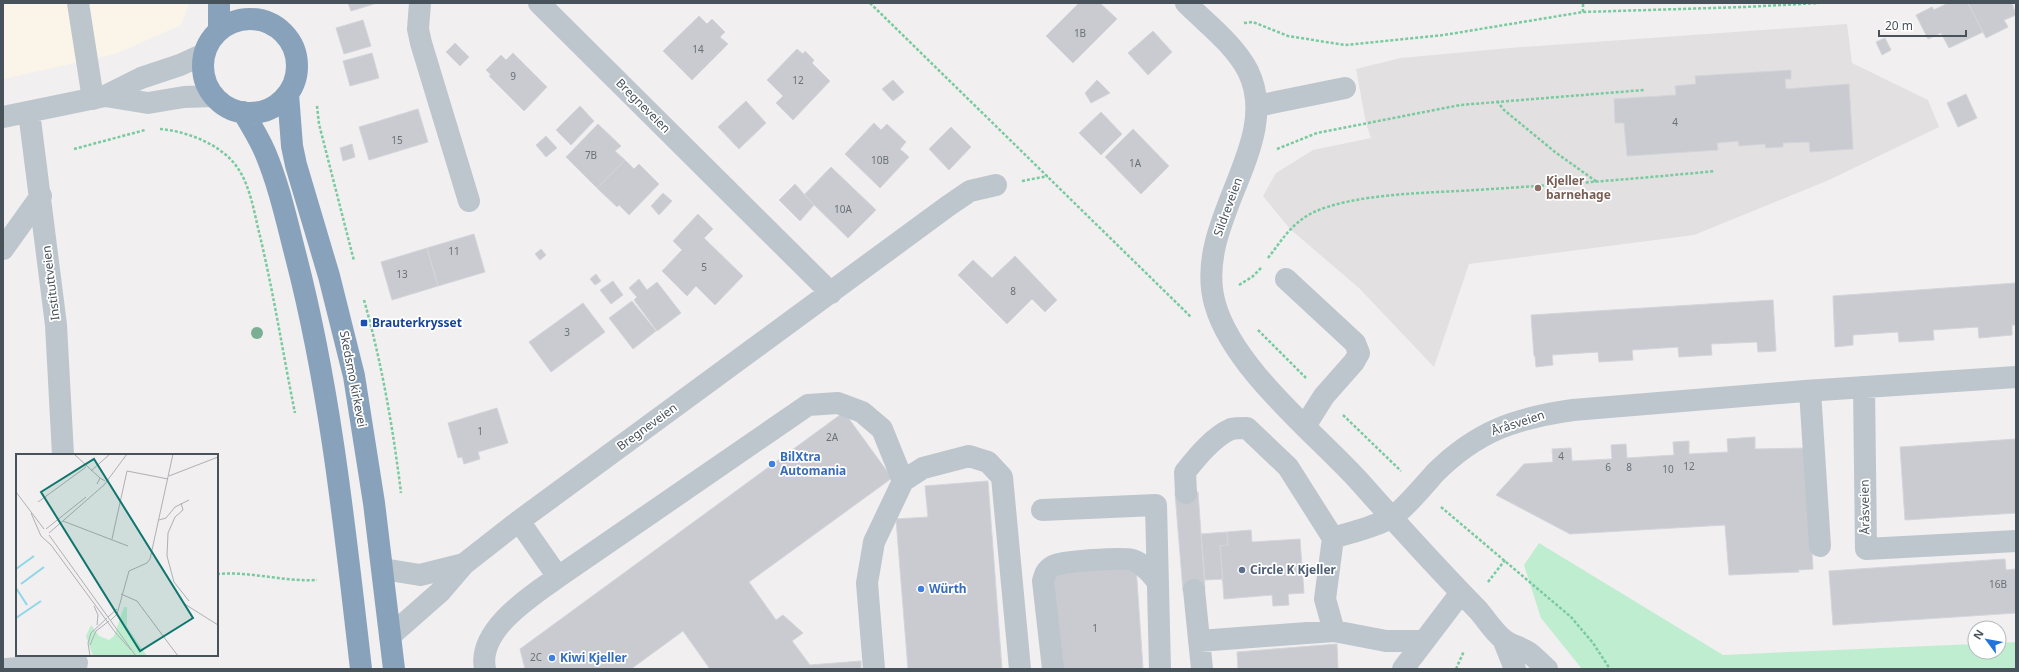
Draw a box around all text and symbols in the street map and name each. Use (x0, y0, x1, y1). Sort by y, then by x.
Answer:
scale bar (1879, 12, 1966, 38)
text: 20 m (1885, 17, 1913, 34)
house number: 1B (1074, 26, 1086, 40)
house number: 14 (692, 42, 704, 56)
house number: 9 (510, 69, 516, 83)
house number: 12 (792, 73, 804, 87)
street label: Bregneveien (612, 75, 674, 137)
house number: 4 (1672, 115, 1678, 129)
house number: 15 (391, 133, 403, 147)
house number: 7B (585, 148, 597, 162)
house number: 10B (871, 153, 889, 167)
house number: 1A (1129, 156, 1142, 170)
place label: Kjeller barnehage (1546, 172, 1611, 203)
street label: Sildreveien (1209, 175, 1246, 239)
marker: Kjeller barnehage (1533, 183, 1543, 193)
house number: 10A (834, 202, 853, 216)
house number: 11 (448, 244, 460, 258)
street label: Instituttveien (37, 245, 64, 321)
house number: 5 (701, 260, 707, 274)
house number: 13 (396, 267, 408, 281)
house number: 8 (1010, 284, 1016, 298)
place label: Brauterkrysset (372, 314, 462, 331)
marker: Brauterkrysset (359, 318, 369, 328)
house number: 3 (564, 325, 570, 339)
street label: Skedsmo kirkevei (336, 329, 371, 429)
street label: Bregneveien (613, 399, 680, 454)
street label: Åråsveien (1489, 406, 1547, 439)
house number: 1 (477, 424, 483, 438)
house number: 2A (826, 430, 839, 444)
place label: BilXtra Automania (780, 448, 846, 479)
house number: 4 (1558, 449, 1564, 463)
inset map (16, 454, 218, 656)
marker: BilXtra Automania (767, 459, 777, 469)
house number: 12 (1683, 459, 1695, 473)
house number: 6 (1605, 460, 1611, 474)
house number: 8 (1626, 460, 1632, 474)
house number: 10 (1662, 462, 1674, 476)
street label: Åråsveien (1856, 479, 1873, 535)
place label: Circle K Kjeller (1250, 561, 1337, 578)
marker: Circle K Kjeller (1237, 565, 1247, 575)
house number: 16B (1989, 577, 2007, 591)
place label: Würth (929, 580, 967, 597)
marker: Würth (916, 584, 926, 594)
north arrow (1967, 620, 2007, 660)
house number: 1 (1092, 621, 1098, 635)
text: N (1969, 627, 1987, 642)
place label: Kiwi Kjeller (560, 649, 628, 666)
house number: 2C (530, 650, 543, 664)
marker: Kiwi Kjeller (547, 653, 557, 663)

